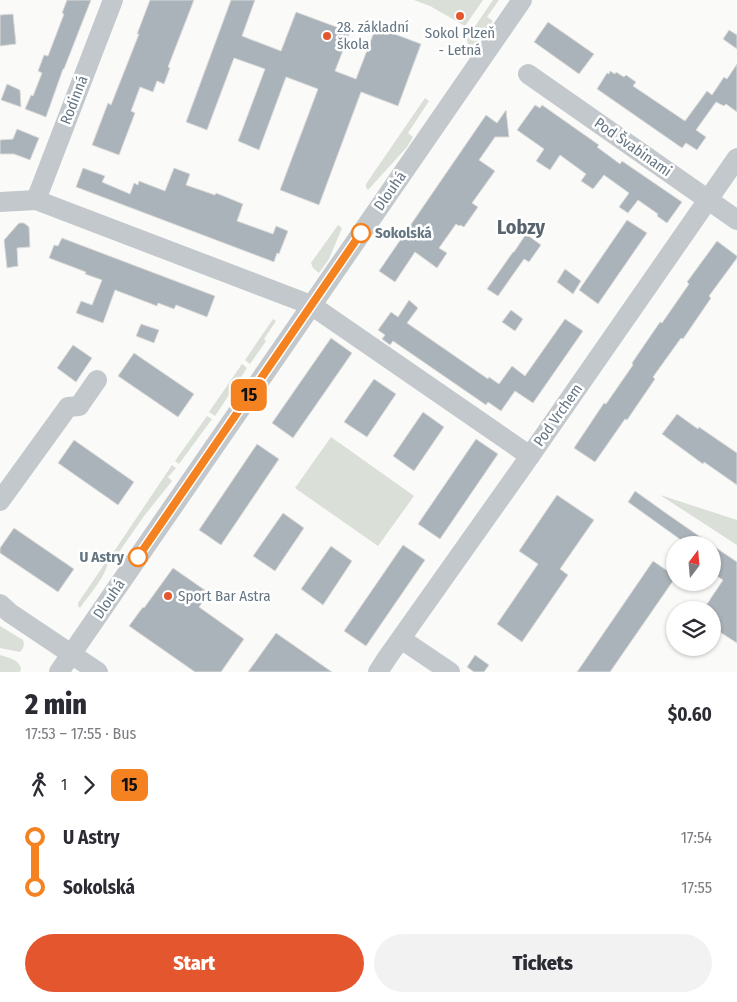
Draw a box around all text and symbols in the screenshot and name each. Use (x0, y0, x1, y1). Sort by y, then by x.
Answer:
marker: Sokol Plzeň - Letná (454, 10, 466, 22)
place label: 28. základní škola (337, 18, 409, 53)
place label: Sokol Plzeň - Letná (425, 24, 495, 59)
marker: 28. základní škola (321, 30, 333, 42)
street label: Rodinná (56, 73, 92, 127)
street label: Pod Švabinami (591, 114, 675, 180)
street label: Dlouhá (370, 168, 410, 214)
district label: Lobzy (497, 215, 546, 239)
marker: Sokolská (351, 223, 371, 243)
place label: Sokolská (375, 224, 432, 242)
line badge: 15 (226, 379, 272, 411)
street label: Pod Vrchem (530, 380, 586, 450)
text: 15 (241, 384, 257, 406)
north arrow (666, 536, 721, 591)
map controls (666, 536, 721, 656)
marker: U Astry (128, 547, 148, 567)
place label: U Astry (79, 548, 125, 566)
street label: Dlouhá (89, 576, 129, 622)
place label: Sport Bar Astra (178, 587, 271, 605)
marker: Sport Bar Astra (162, 590, 174, 602)
button: layers (666, 601, 721, 656)
text: 2 min (25, 688, 87, 721)
text: $0.60 (668, 703, 712, 726)
text: 17:53 – 17:55 · Bus (25, 724, 136, 743)
icon: walk (25, 771, 53, 799)
icon: forward (75, 771, 103, 799)
text: 15 (121, 774, 138, 796)
text: 1 (61, 775, 67, 794)
text: U Astry (63, 826, 119, 849)
text: 17:54 (681, 828, 712, 847)
text: Sokolská (63, 876, 135, 899)
text: 17:55 (681, 878, 712, 897)
button: Start (25, 934, 364, 992)
button: Tickets (374, 934, 712, 992)

